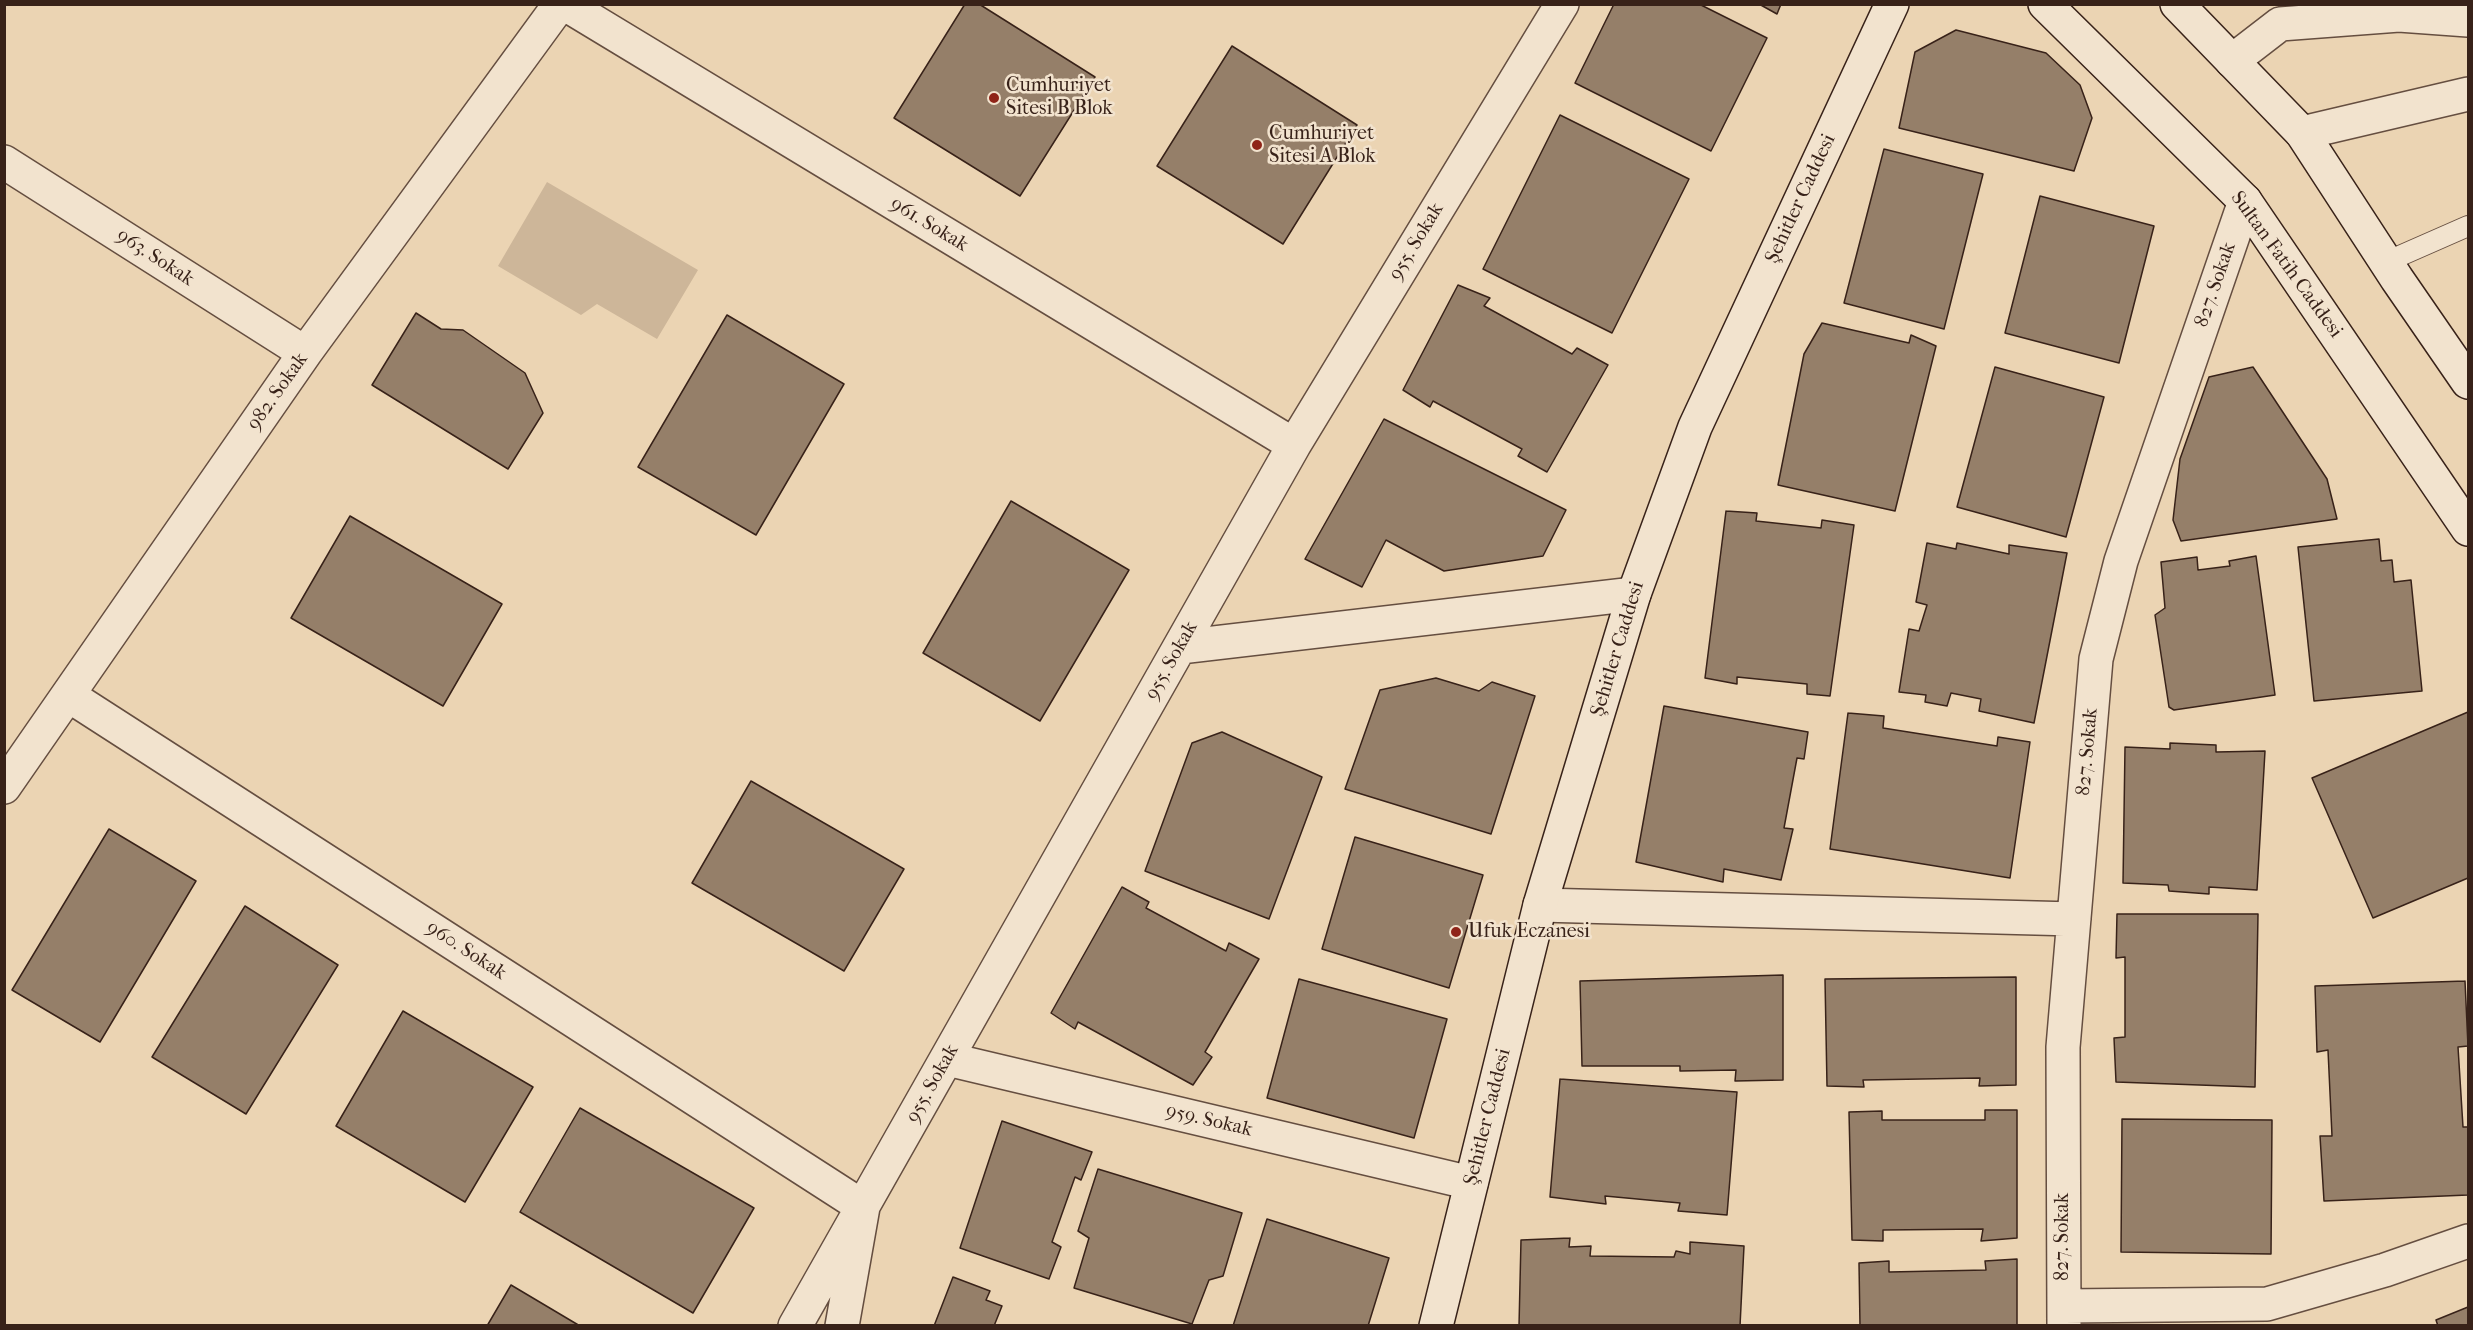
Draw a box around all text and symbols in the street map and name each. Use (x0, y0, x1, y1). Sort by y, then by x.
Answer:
place label: Cumhuriyet Sitesi B Blok (1006, 74, 1113, 121)
marker: Cumhuriyet Sitesi B Blok (987, 91, 1001, 105)
place label: Cumhuriyet Sitesi A Blok (1269, 122, 1376, 169)
street label: Şehitler Caddesi (1761, 130, 1841, 268)
marker: Cumhuriyet Sitesi A Blok (1250, 138, 1264, 152)
street label: Sultan Fatih Caddesi (2225, 187, 2347, 343)
street label: 961. Sokak (886, 192, 972, 258)
street label: 955. Sokak (1385, 199, 1449, 285)
street label: 963. Sokak (112, 224, 198, 292)
street label: 827. Sokak (2190, 240, 2242, 330)
street label: 982. Sokak (243, 349, 313, 435)
street label: Şehitler Caddesi (1586, 579, 1650, 719)
street label: 955. Sokak (1141, 618, 1203, 704)
street label: 827. Sokak (2072, 707, 2104, 797)
street label: 960. Sokak (421, 916, 511, 986)
place label: Ufuk Eczanesi (1468, 920, 1590, 944)
marker: Ufuk Eczanesi (1449, 925, 1463, 939)
street label: 955. Sokak (902, 1041, 964, 1127)
street label: Şehitler Caddesi (1459, 1046, 1517, 1188)
street label: 959. Sokak (1163, 1099, 1255, 1143)
street label: 827. Sokak (2051, 1193, 2075, 1281)

